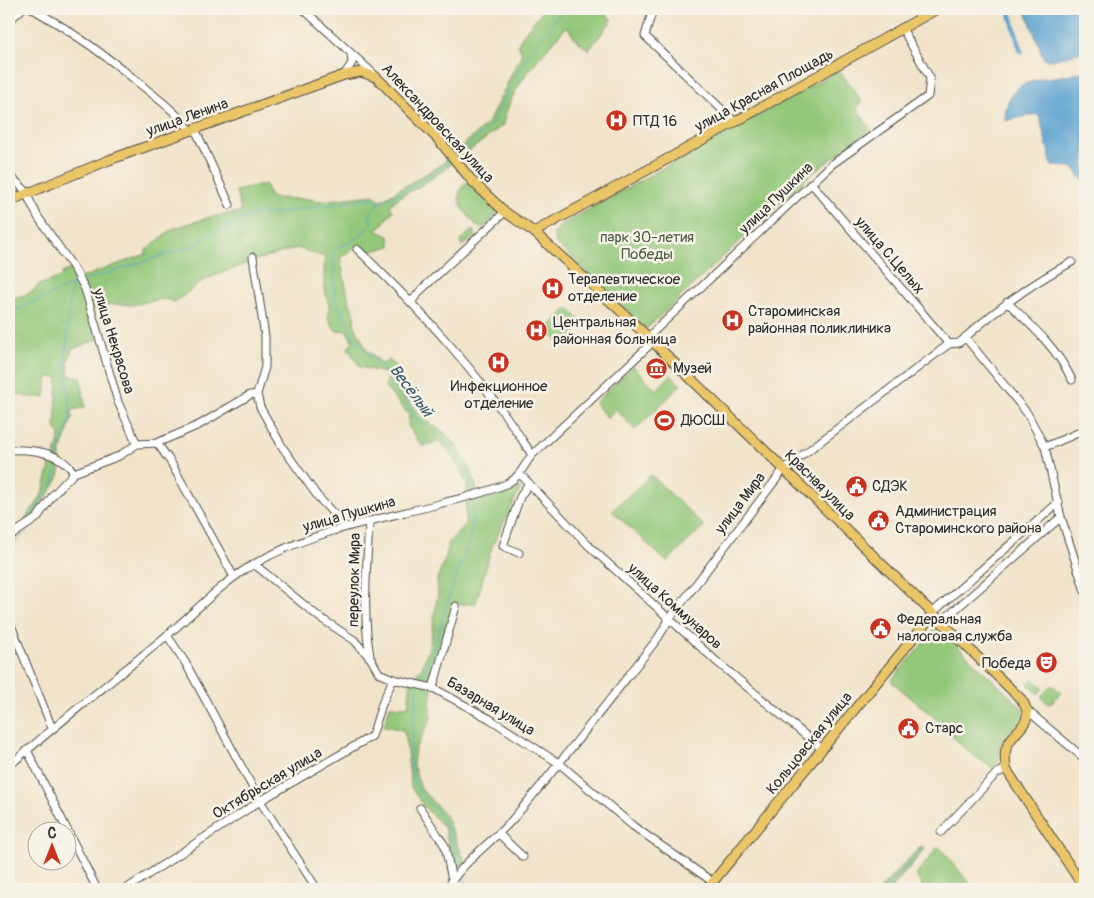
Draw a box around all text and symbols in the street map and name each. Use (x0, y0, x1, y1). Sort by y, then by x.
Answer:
street label: улица Красная Площадь (691, 44, 837, 137)
street label: Александровская улица (377, 60, 498, 187)
street label: улица Ленина (143, 94, 231, 141)
hospital icon: ПТД 16 (605, 109, 629, 133)
place label: ПТД 16 (633, 112, 677, 131)
street label: улица Пушкина (735, 158, 817, 239)
street label: улица С.Целых (850, 212, 928, 298)
park label: парк 30-летия Победы (600, 228, 694, 264)
place label: Терапевтическое отделение (568, 270, 681, 306)
hospital icon: Терапевтическое отделение (540, 276, 564, 300)
street label: улица Некрасова (88, 285, 139, 396)
place label: Староминская районная поликлиника (748, 302, 891, 338)
hospital icon: Староминская районная поликлиника (720, 308, 744, 332)
place label: Центральная районная больница (553, 313, 677, 349)
hospital icon: Центральная районная больница (525, 319, 549, 343)
hospital icon: Инфекционное отделение (487, 351, 511, 375)
museum icon: Музей (645, 356, 669, 380)
place label: Музей (673, 359, 712, 378)
water label: Весёлый (385, 361, 438, 422)
place label: Инфекционное отделение (451, 377, 548, 413)
sports icon: ДЮСШ (653, 408, 677, 432)
place label: ДЮСШ (680, 411, 725, 430)
street label: Красная улица (780, 446, 859, 525)
street label: улица Мира (711, 469, 770, 539)
public building icon: СДЭК (844, 474, 868, 498)
place label: СДЭК (872, 477, 908, 496)
street label: улица Пушкина (300, 492, 398, 537)
place label: Администрация Староминского района (895, 502, 1042, 538)
public building icon: Администрация Староминского района (867, 508, 891, 532)
street label: переулок Мира (344, 533, 365, 627)
street label: улица Коммунаров (623, 558, 726, 654)
place label: Федеральная налоговая служба (897, 610, 1012, 646)
public building icon: Федеральная налоговая служба (869, 616, 893, 640)
theatre icon: Победа (1035, 651, 1059, 675)
place label: Победа (982, 654, 1031, 673)
street label: Базарная улица (443, 673, 538, 740)
street label: Кольцовская улица (762, 688, 857, 798)
public building icon: Старс (897, 716, 921, 740)
place label: Старс (925, 719, 964, 738)
street label: Октябрьская улица (209, 743, 325, 824)
north arrow (28, 820, 78, 870)
text: С (48, 825, 57, 842)

